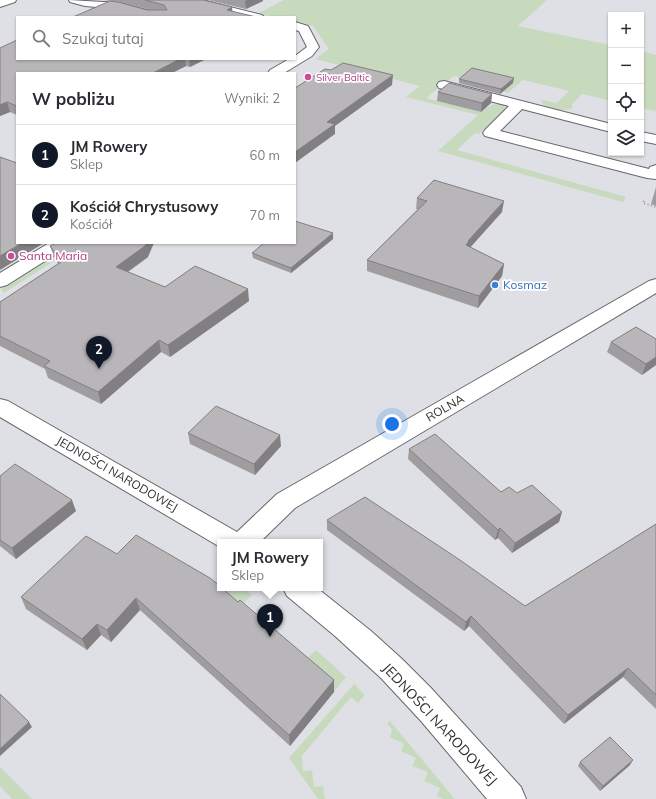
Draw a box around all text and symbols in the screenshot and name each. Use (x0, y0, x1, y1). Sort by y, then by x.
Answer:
map controls (608, 12, 644, 156)
button: + (608, 12, 644, 48)
search box (16, 16, 296, 60)
icon: search (30, 27, 52, 49)
text: Szukaj tutaj (62, 29, 144, 48)
button: − (608, 48, 644, 84)
place label: Silver Baltic (316, 71, 370, 84)
marker: Silver Baltic (303, 72, 313, 82)
button: locate (608, 84, 644, 120)
text: W pobliżu (32, 88, 115, 109)
text: Wyniki: 2 (224, 90, 280, 106)
button: layers (608, 120, 644, 156)
text: JM Rowery (70, 137, 147, 156)
text: 1 (41, 147, 49, 163)
text: 60 m (250, 147, 280, 163)
text: Sklep (70, 156, 103, 172)
text: Kościół Chrystusowy (70, 197, 218, 216)
text: 2 (41, 207, 49, 223)
text: 70 m (250, 207, 280, 223)
text: Kościół (70, 216, 112, 232)
place label: Santa Maria (19, 248, 87, 263)
marker: Santa Maria (6, 251, 16, 261)
place label: Kosmaz (503, 277, 547, 292)
marker: Kosmaz (490, 280, 500, 290)
pin: 2 (86, 336, 112, 369)
street label: ROLNA (423, 391, 467, 425)
your location (382, 414, 402, 434)
street label: JEDNOŚCI NARODOWEJ (54, 433, 181, 515)
popup (217, 539, 323, 591)
text: JM Rowery (231, 548, 309, 567)
text: Sklep (231, 567, 264, 583)
pin: 1 (257, 604, 283, 637)
street label: JEDNOŚCI NARODOWEJ (379, 659, 501, 789)

